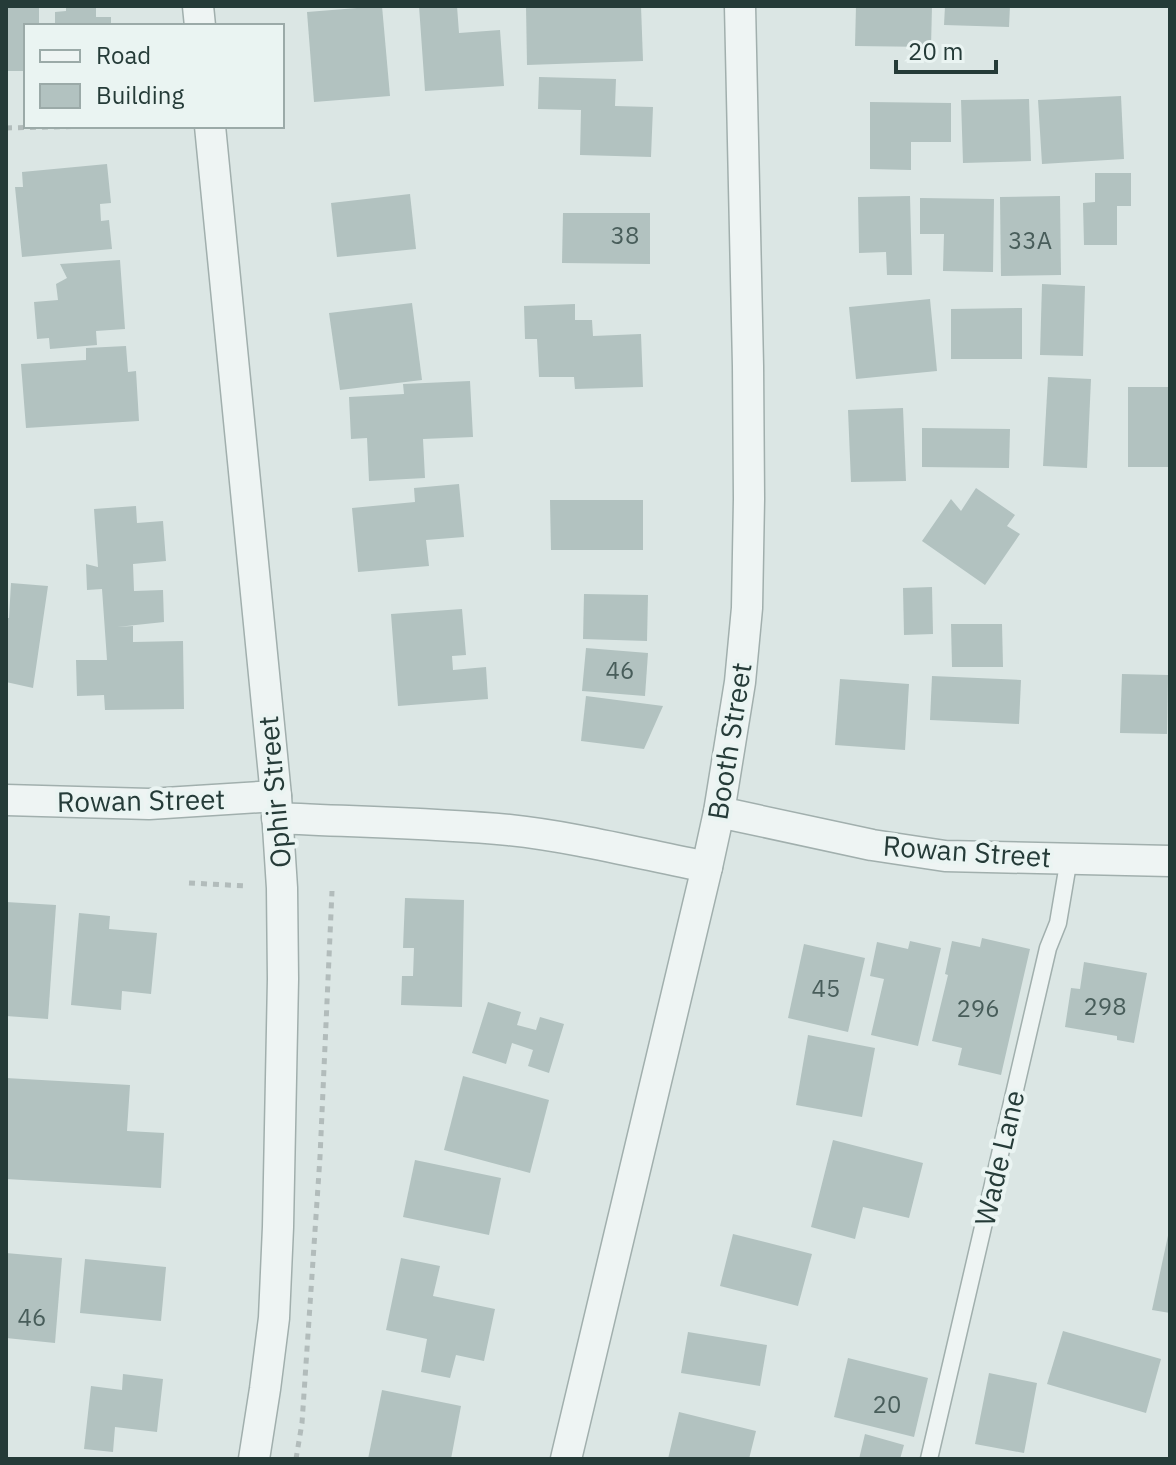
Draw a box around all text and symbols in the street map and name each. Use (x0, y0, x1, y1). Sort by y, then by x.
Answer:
legend (24, 24, 284, 128)
scale bar (896, 24, 996, 74)
text: 20 m (908, 35, 963, 67)
text: Road (96, 39, 151, 71)
text: Building (96, 79, 184, 111)
house number: 38 (611, 219, 639, 251)
house number: 33A (1008, 224, 1052, 256)
house number: 46 (606, 654, 634, 686)
street label: Booth Street (698, 660, 760, 822)
street label: Ophir Street (249, 714, 299, 870)
street label: Rowan Street (56, 780, 226, 820)
street label: Rowan Street (882, 827, 1052, 875)
house number: 45 (812, 972, 840, 1004)
house number: 298 (1083, 990, 1127, 1022)
house number: 296 (956, 992, 1000, 1024)
street label: Wade Lane (965, 1087, 1033, 1229)
house number: 46 (18, 1301, 46, 1333)
house number: 20 (873, 1388, 901, 1420)

